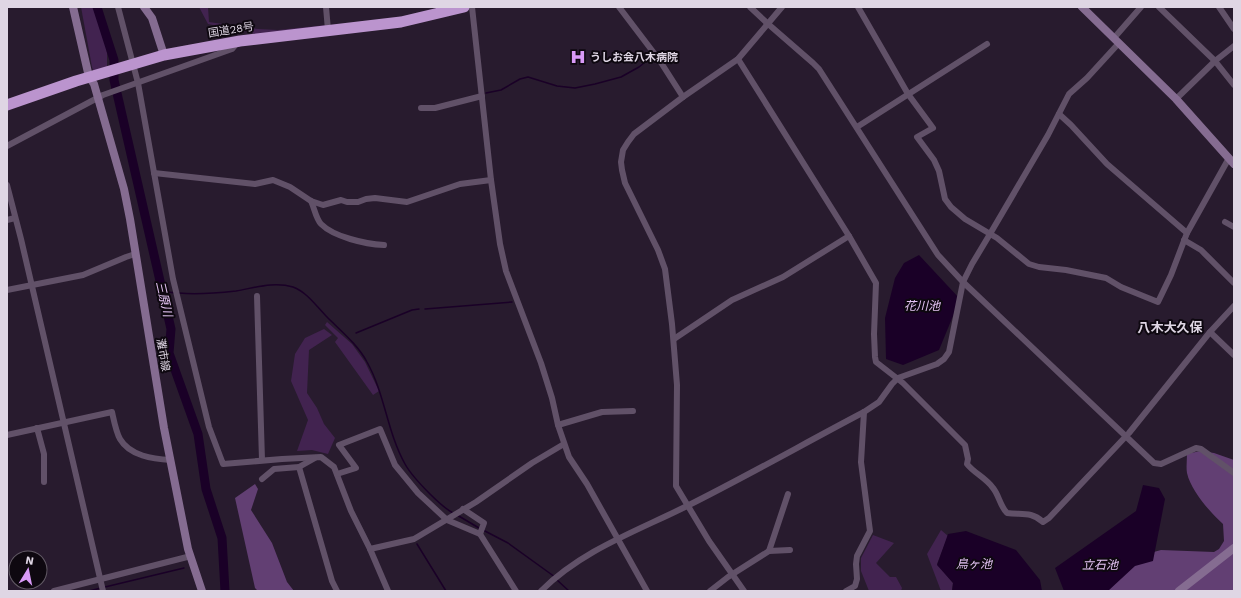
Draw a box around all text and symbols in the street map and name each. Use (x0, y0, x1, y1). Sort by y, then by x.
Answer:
street label: 国道28号 (207, 20, 255, 40)
hospital icon: うしお会八木病院 (569, 48, 587, 66)
place label: うしお会八木病院 (590, 51, 678, 64)
water label: 三原川 (153, 280, 175, 320)
water label: 花川池 (904, 299, 941, 313)
district label: 八木大久保 (1137, 320, 1203, 335)
street label: 灘市線 (154, 338, 172, 372)
north arrow (8, 550, 48, 590)
text: N (25, 554, 35, 568)
water label: 鳥ヶ池 (956, 557, 993, 571)
water label: 立石池 (1082, 558, 1119, 572)

